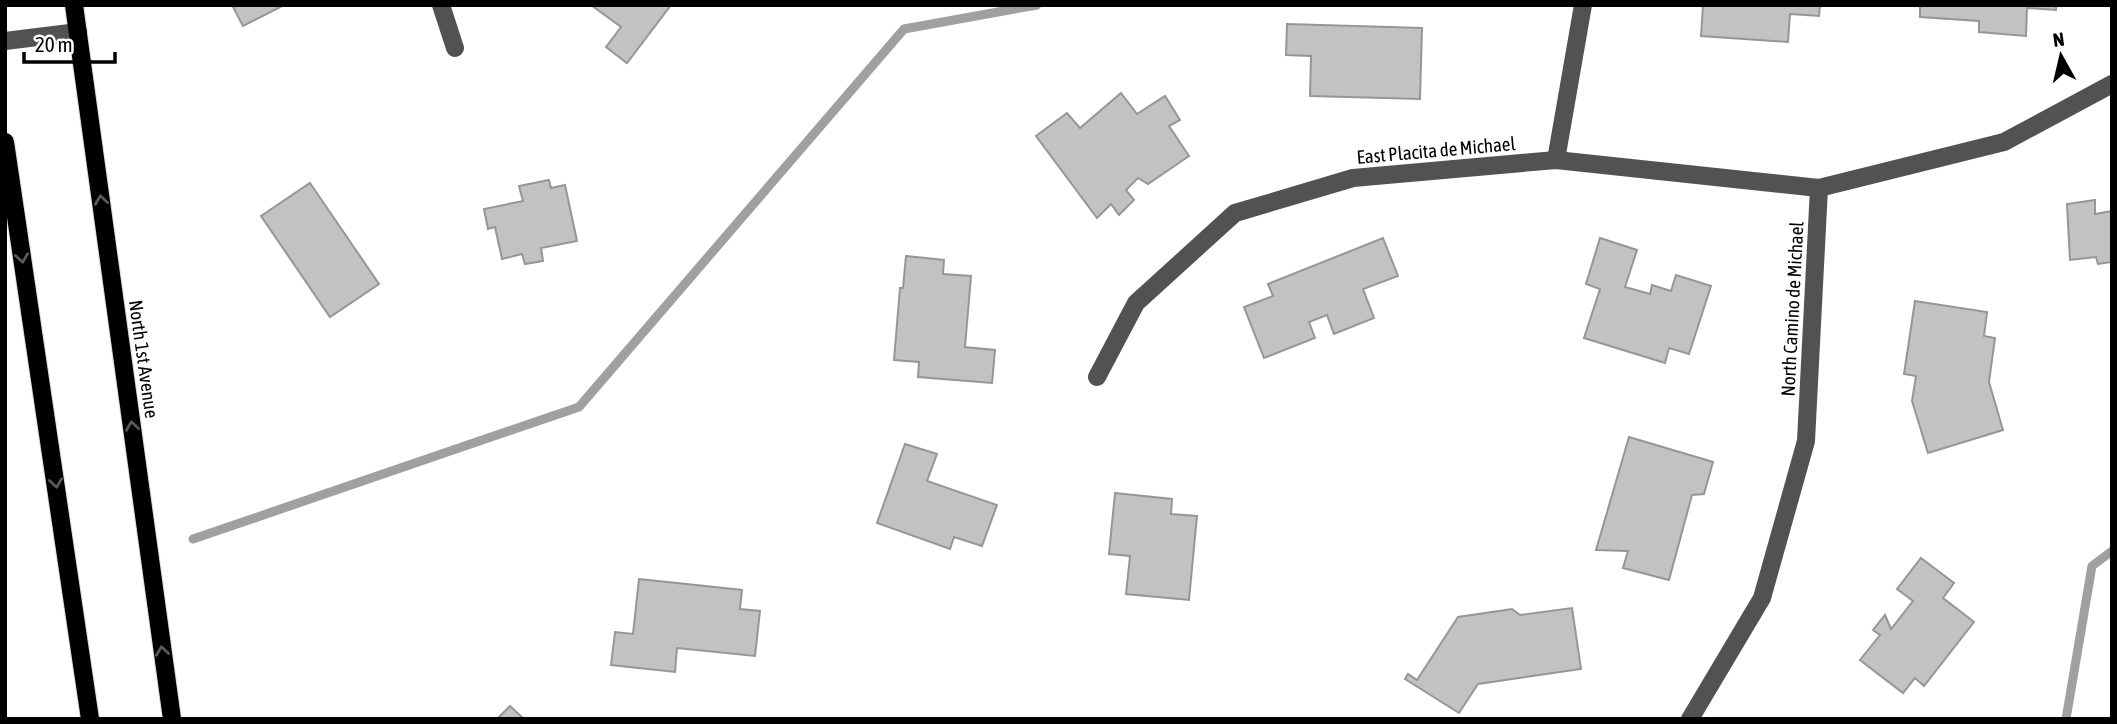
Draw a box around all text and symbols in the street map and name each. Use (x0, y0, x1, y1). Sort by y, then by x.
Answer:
scale bar (24, 21, 116, 65)
north arrow (2026, 21, 2096, 91)
text: N (2052, 27, 2066, 51)
text: 20 m (35, 32, 73, 56)
street label: East Placita de Michael (1356, 132, 1516, 168)
one-way arrow (94, 194, 109, 206)
street label: North Camino de Michael (1776, 221, 1808, 397)
one-way arrow (15, 252, 30, 264)
street label: North 1st Avenue (125, 298, 163, 420)
one-way arrow (124, 420, 139, 432)
one-way arrow (48, 477, 63, 489)
one-way arrow (155, 645, 170, 657)

